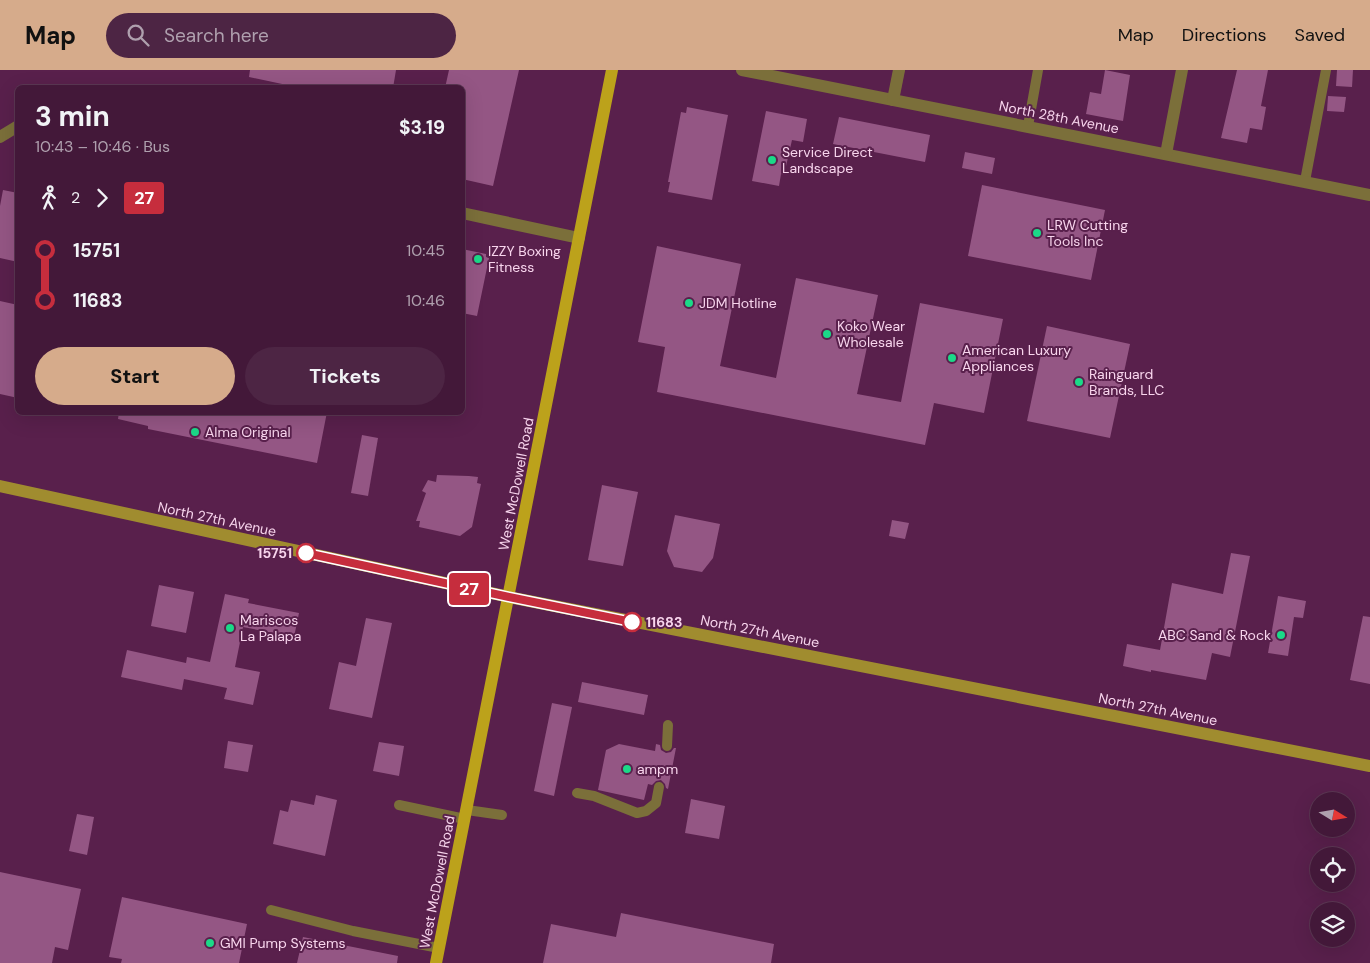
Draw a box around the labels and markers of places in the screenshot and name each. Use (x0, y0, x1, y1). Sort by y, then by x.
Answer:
place label: Service Direct Landscape (782, 143, 873, 177)
marker: Service Direct Landscape (766, 154, 778, 166)
place label: LRW Cutting Tools Inc (1047, 216, 1128, 250)
marker: LRW Cutting Tools Inc (1031, 227, 1043, 239)
place label: IZZY Boxing Fitness (488, 242, 561, 276)
marker: IZZY Boxing Fitness (472, 253, 484, 265)
place label: JDM Hotline (699, 294, 777, 312)
marker: JDM Hotline (683, 297, 695, 309)
place label: Koko Wear Wholesale (837, 317, 905, 351)
marker: Koko Wear Wholesale (821, 328, 833, 340)
place label: American Luxury Appliances (962, 341, 1071, 375)
marker: American Luxury Appliances (946, 352, 958, 364)
place label: Rainguard Brands, LLC (1089, 365, 1164, 399)
marker: Rainguard Brands, LLC (1073, 376, 1085, 388)
place label: Alma Original (205, 423, 291, 441)
marker: Alma Original (189, 426, 201, 438)
marker: 15751 (296, 543, 316, 563)
place label: 15751 (257, 544, 292, 562)
place label: Mariscos La Palapa (240, 611, 301, 645)
marker: 11683 (622, 612, 642, 632)
place label: 11683 (646, 613, 682, 631)
marker: Mariscos La Palapa (224, 622, 236, 634)
place label: ABC Sand & Rock (1158, 626, 1271, 644)
marker: ABC Sand & Rock (1275, 629, 1287, 641)
place label: ampm (637, 760, 678, 778)
marker: ampm (621, 763, 633, 775)
place label: GMI Pump Systems (220, 934, 345, 952)
marker: GMI Pump Systems (204, 937, 216, 949)

